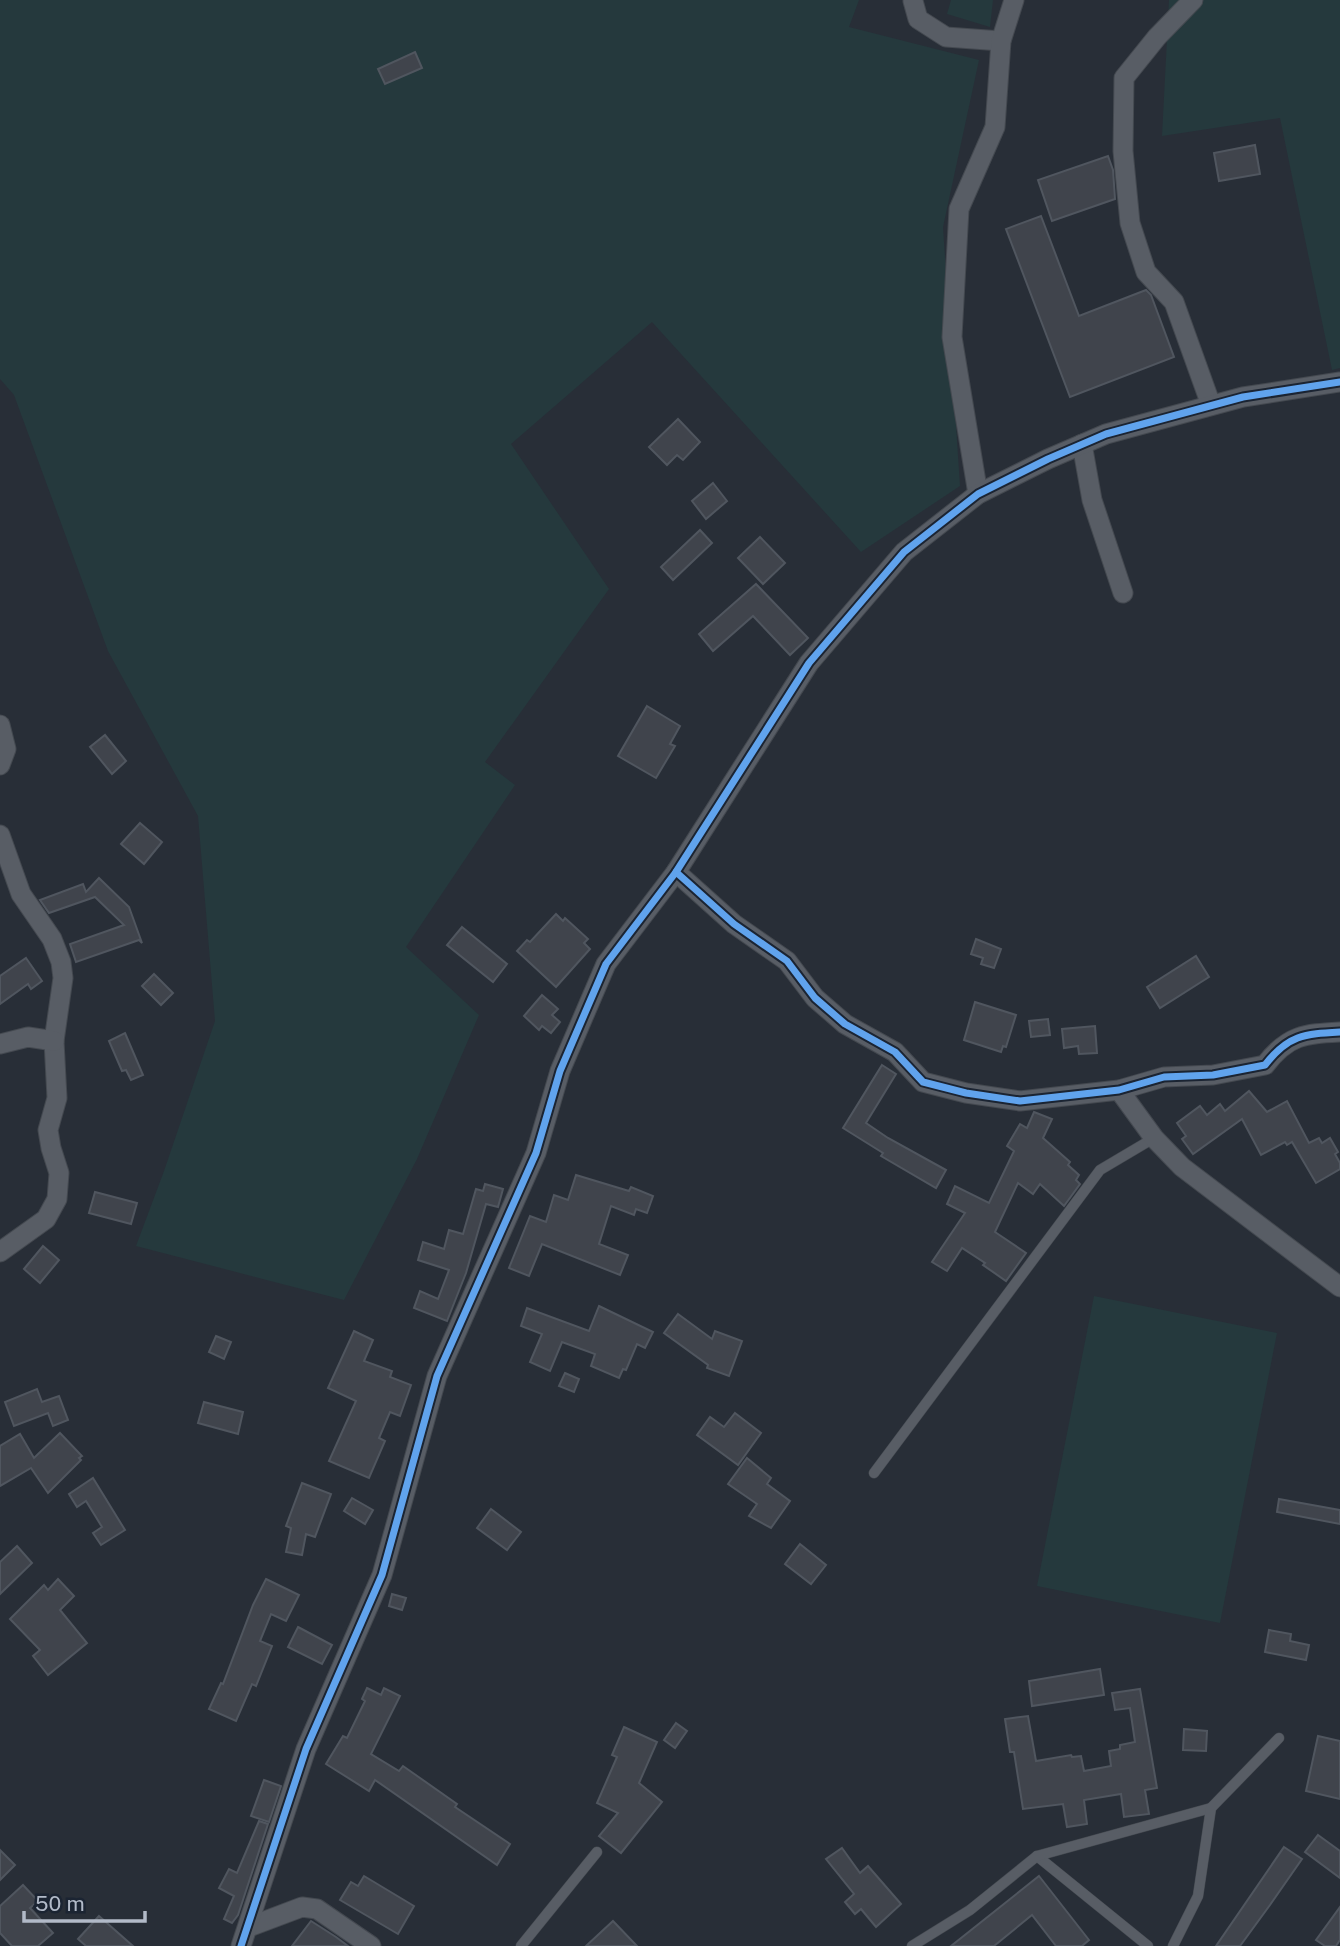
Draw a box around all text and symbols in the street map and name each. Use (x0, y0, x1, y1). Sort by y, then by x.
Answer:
scale bar (24, 1880, 145, 1924)
text: 50 m (35, 1891, 85, 1916)

